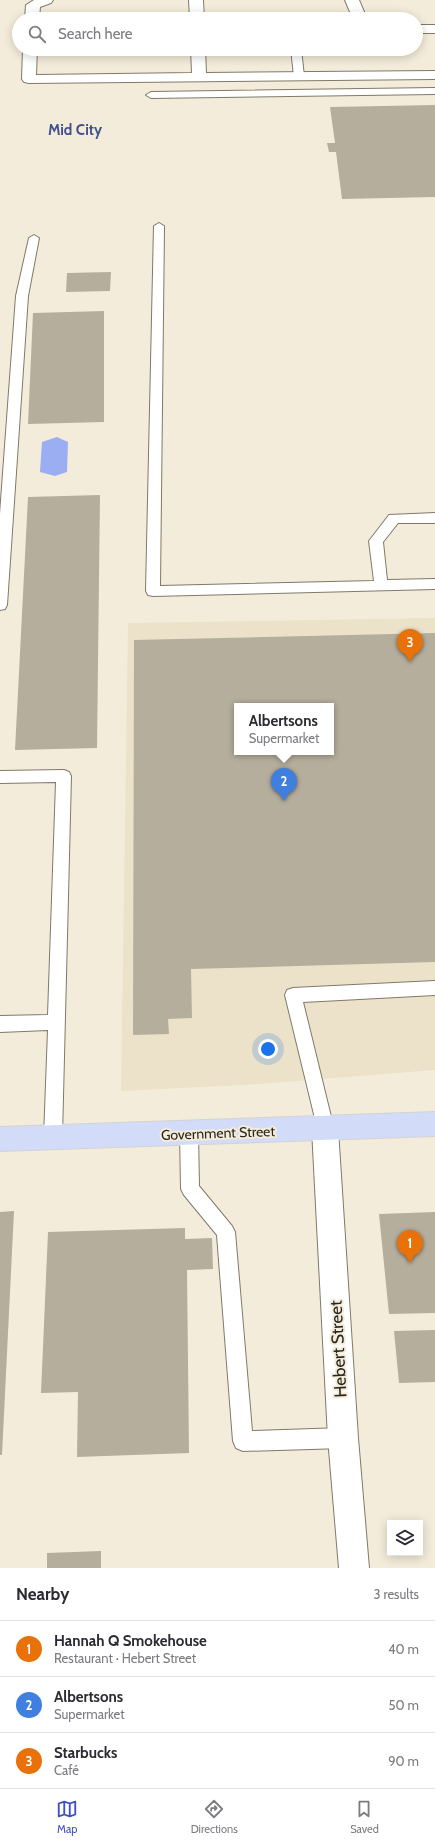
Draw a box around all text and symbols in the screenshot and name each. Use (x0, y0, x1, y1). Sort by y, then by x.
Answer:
search box (12, 12, 423, 56)
icon: search (26, 23, 48, 45)
text: Search here (58, 25, 133, 43)
district label: Mid City (48, 121, 103, 139)
pin: 3 (397, 629, 423, 662)
popup (234, 703, 334, 755)
text: Albertsons (249, 712, 318, 730)
text: Supermarket (249, 730, 319, 746)
pin: 2 (271, 768, 297, 801)
your location (258, 1039, 278, 1059)
street label: Government Street (161, 1122, 276, 1144)
pin: 1 (397, 1230, 423, 1263)
street label: Hebert Street (325, 1300, 351, 1398)
map controls (387, 1520, 423, 1556)
button: layers (387, 1520, 423, 1556)
text: Nearby (16, 1584, 69, 1604)
text: 3 results (373, 1586, 419, 1602)
text: Hannah Q Smokehouse (54, 1632, 207, 1650)
text: 1 (27, 1641, 31, 1657)
text: 40 m (388, 1641, 419, 1657)
text: Restaurant · Hebert Street (54, 1650, 196, 1666)
text: Albertsons (54, 1688, 123, 1706)
text: 2 (26, 1697, 32, 1713)
text: 50 m (389, 1697, 419, 1713)
text: Supermarket (54, 1706, 125, 1722)
text: Starbucks (54, 1744, 117, 1762)
text: 3 (25, 1753, 33, 1769)
text: 90 m (388, 1753, 419, 1769)
text: Café (54, 1762, 79, 1778)
tab: Map (56, 1798, 78, 1836)
tab: Directions (191, 1798, 238, 1836)
tab: Saved (350, 1798, 379, 1836)

